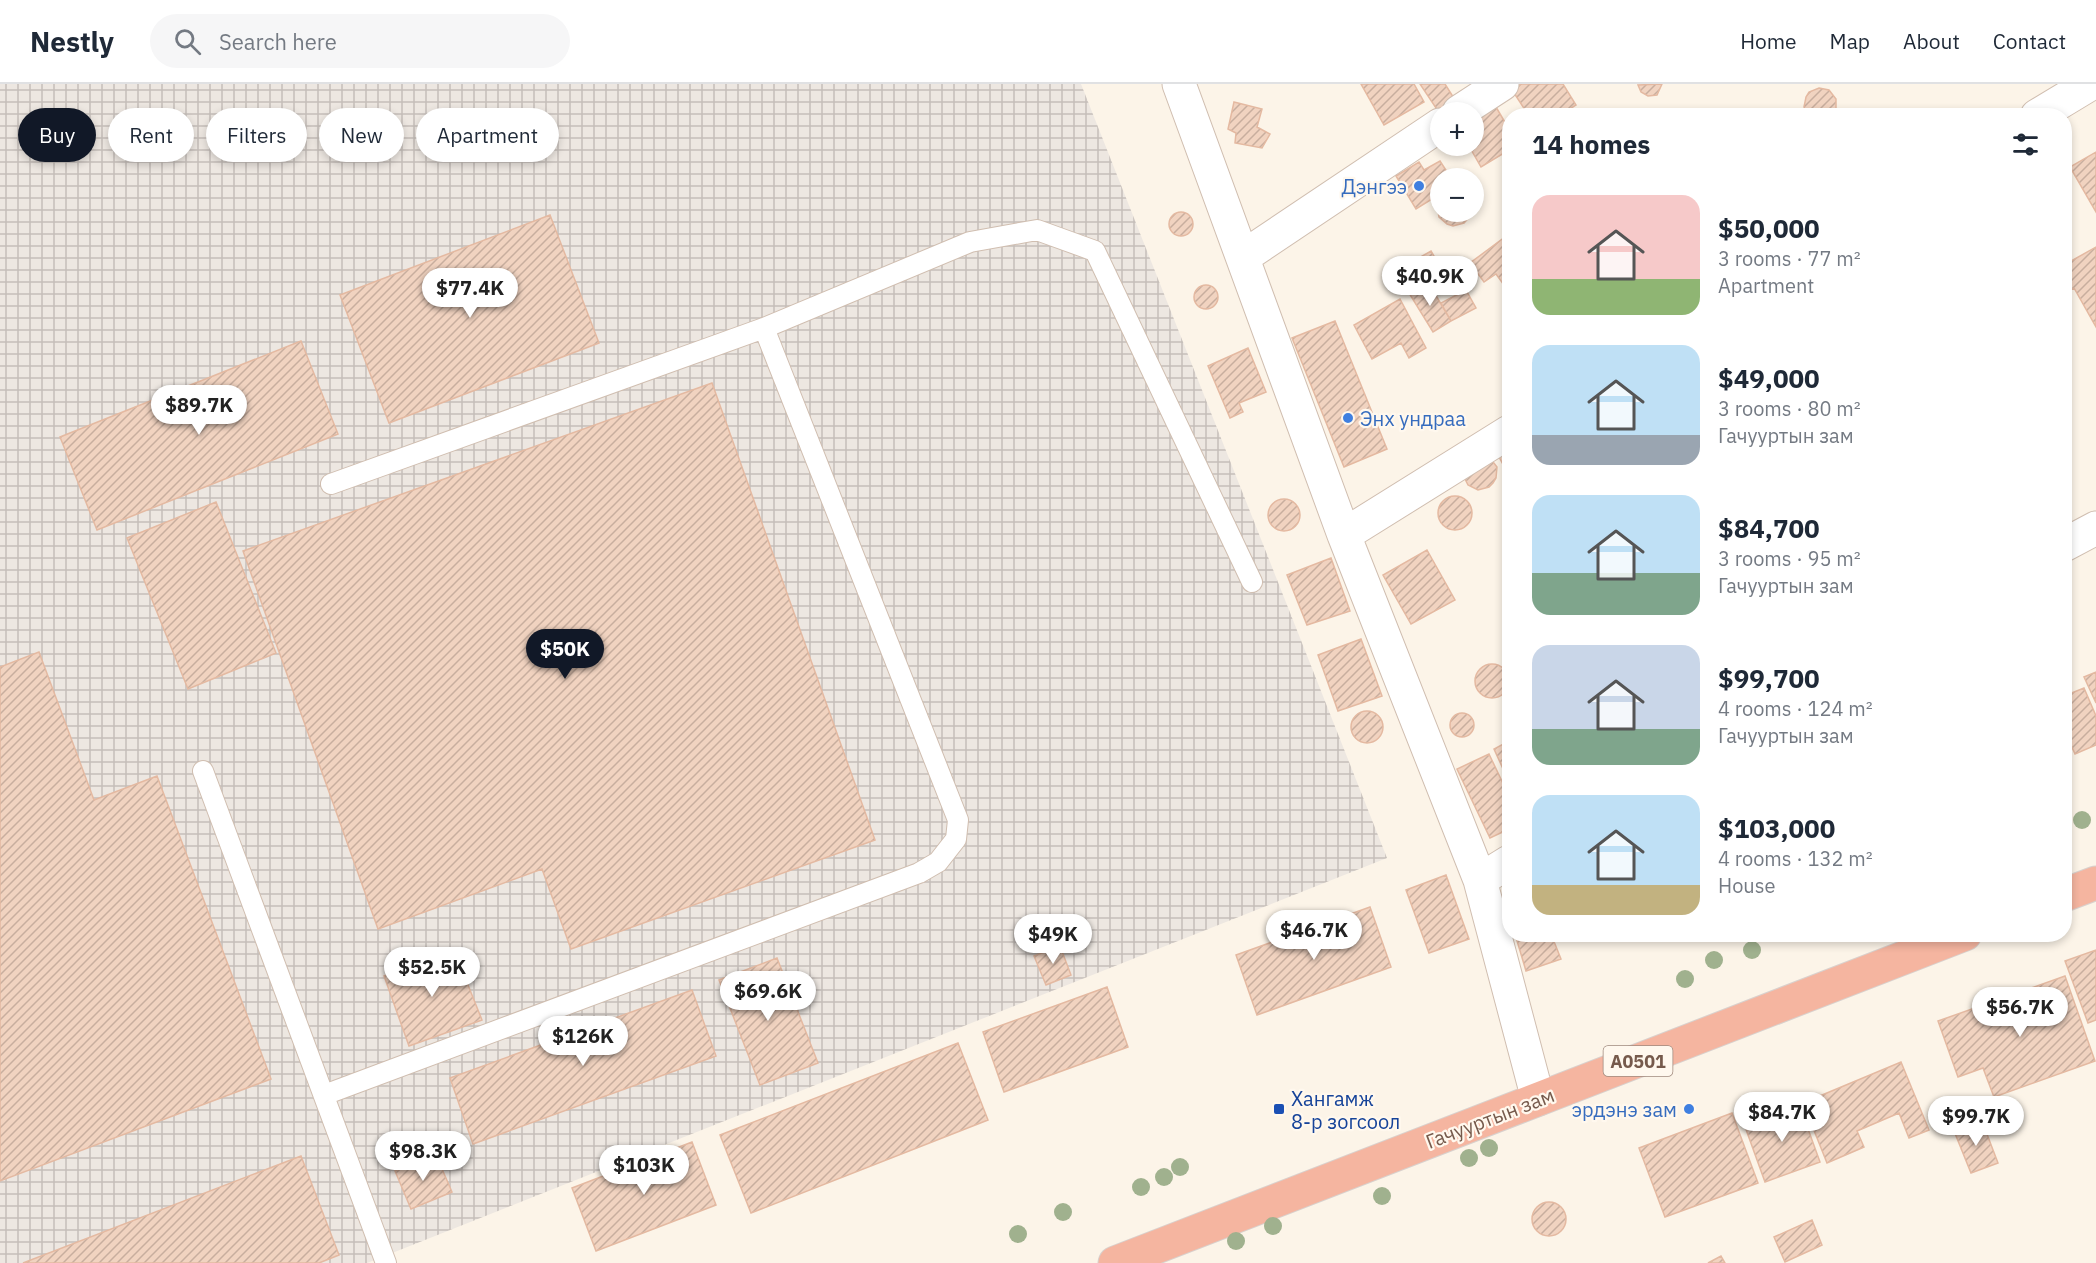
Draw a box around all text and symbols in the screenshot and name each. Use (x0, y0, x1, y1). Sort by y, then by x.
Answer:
search box (150, 14, 570, 68)
text: Nestly (30, 23, 114, 60)
icon: search (171, 25, 204, 58)
text: Search here (219, 27, 337, 56)
text: Home (1740, 27, 1797, 55)
text: Map (1830, 27, 1870, 55)
text: About (1903, 27, 1960, 55)
text: Contact (1993, 27, 2066, 55)
map controls (1430, 102, 1484, 222)
button: + (1430, 102, 1484, 156)
chip: Buy (18, 108, 96, 162)
chip: Rent (108, 108, 194, 162)
chip: Filters (206, 108, 307, 162)
chip: New (319, 108, 404, 162)
chip: Apartment (416, 108, 559, 162)
text: 14 homes (1532, 127, 1650, 161)
icon: filters (2009, 128, 2042, 161)
button: − (1430, 168, 1484, 222)
place label: Дэнгээ (1342, 173, 1407, 200)
marker: Дэнгээ (1412, 179, 1426, 193)
text: $50,000 (1718, 211, 1820, 245)
icon: home (1580, 219, 1652, 291)
text: 3 rooms · 77 m² (1718, 245, 1861, 272)
pin: $40.9K (1381, 256, 1479, 307)
text: $40.9K (1396, 262, 1464, 289)
pin: $77.4K (421, 268, 519, 319)
text: Apartment (1718, 272, 1814, 299)
text: $77.4K (436, 274, 504, 301)
text: $49,000 (1718, 361, 1820, 395)
icon: home (1580, 369, 1652, 441)
pin: $89.7K (150, 385, 248, 436)
text: $89.7K (165, 391, 233, 418)
text: 3 rooms · 80 m² (1718, 395, 1861, 422)
place label: Энх ундраа (1360, 405, 1466, 432)
marker: Энх ундраа (1341, 411, 1355, 425)
text: Гачууртын зам (1718, 422, 1854, 449)
text: $84,700 (1718, 511, 1820, 545)
icon: home (1580, 519, 1652, 591)
text: 3 rooms · 95 m² (1718, 545, 1861, 572)
text: Гачууртын зам (1718, 572, 1854, 599)
pin: $50K (529, 629, 601, 680)
text: $50K (540, 635, 590, 662)
text: $99,700 (1718, 661, 1820, 695)
icon: home (1580, 669, 1652, 741)
text: 4 rooms · 124 m² (1718, 695, 1873, 722)
text: Гачууртын зам (1718, 722, 1854, 749)
text: $103,000 (1718, 811, 1835, 845)
icon: home (1580, 819, 1652, 891)
text: 4 rooms · 132 m² (1718, 845, 1873, 872)
text: House (1718, 872, 1775, 899)
pin: $46.7K (1265, 910, 1363, 961)
pin: $49K (1017, 914, 1089, 965)
text: $46.7K (1280, 916, 1348, 943)
text: $49K (1028, 920, 1078, 947)
pin: $52.5K (383, 947, 481, 998)
text: $52.5K (398, 953, 466, 980)
pin: $69.6K (719, 971, 817, 1022)
text: $69.6K (734, 977, 802, 1004)
pin: $56.7K (1971, 987, 2069, 1038)
text: $56.7K (1986, 993, 2054, 1020)
pin: $126K (541, 1016, 625, 1067)
text: $126K (552, 1022, 614, 1049)
road number: A0501 (1604, 1046, 1672, 1076)
street label: Гачууртын зам (1422, 1081, 1558, 1155)
place label: Хангамж 8-р зогсоол (1291, 1085, 1400, 1135)
pin: $84.7K (1733, 1092, 1831, 1143)
place label: эрдэнэ зам (1572, 1096, 1677, 1123)
pin: $99.7K (1927, 1096, 2025, 1147)
text: $84.7K (1748, 1098, 1816, 1125)
marker: Хангамж 8-р зогсоол (1272, 1102, 1286, 1116)
marker: эрдэнэ зам (1682, 1102, 1696, 1116)
text: $99.7K (1942, 1102, 2010, 1129)
pin: $98.3K (374, 1131, 472, 1182)
text: $98.3K (389, 1137, 457, 1164)
pin: $103K (602, 1145, 686, 1196)
text: $103K (613, 1151, 675, 1178)

